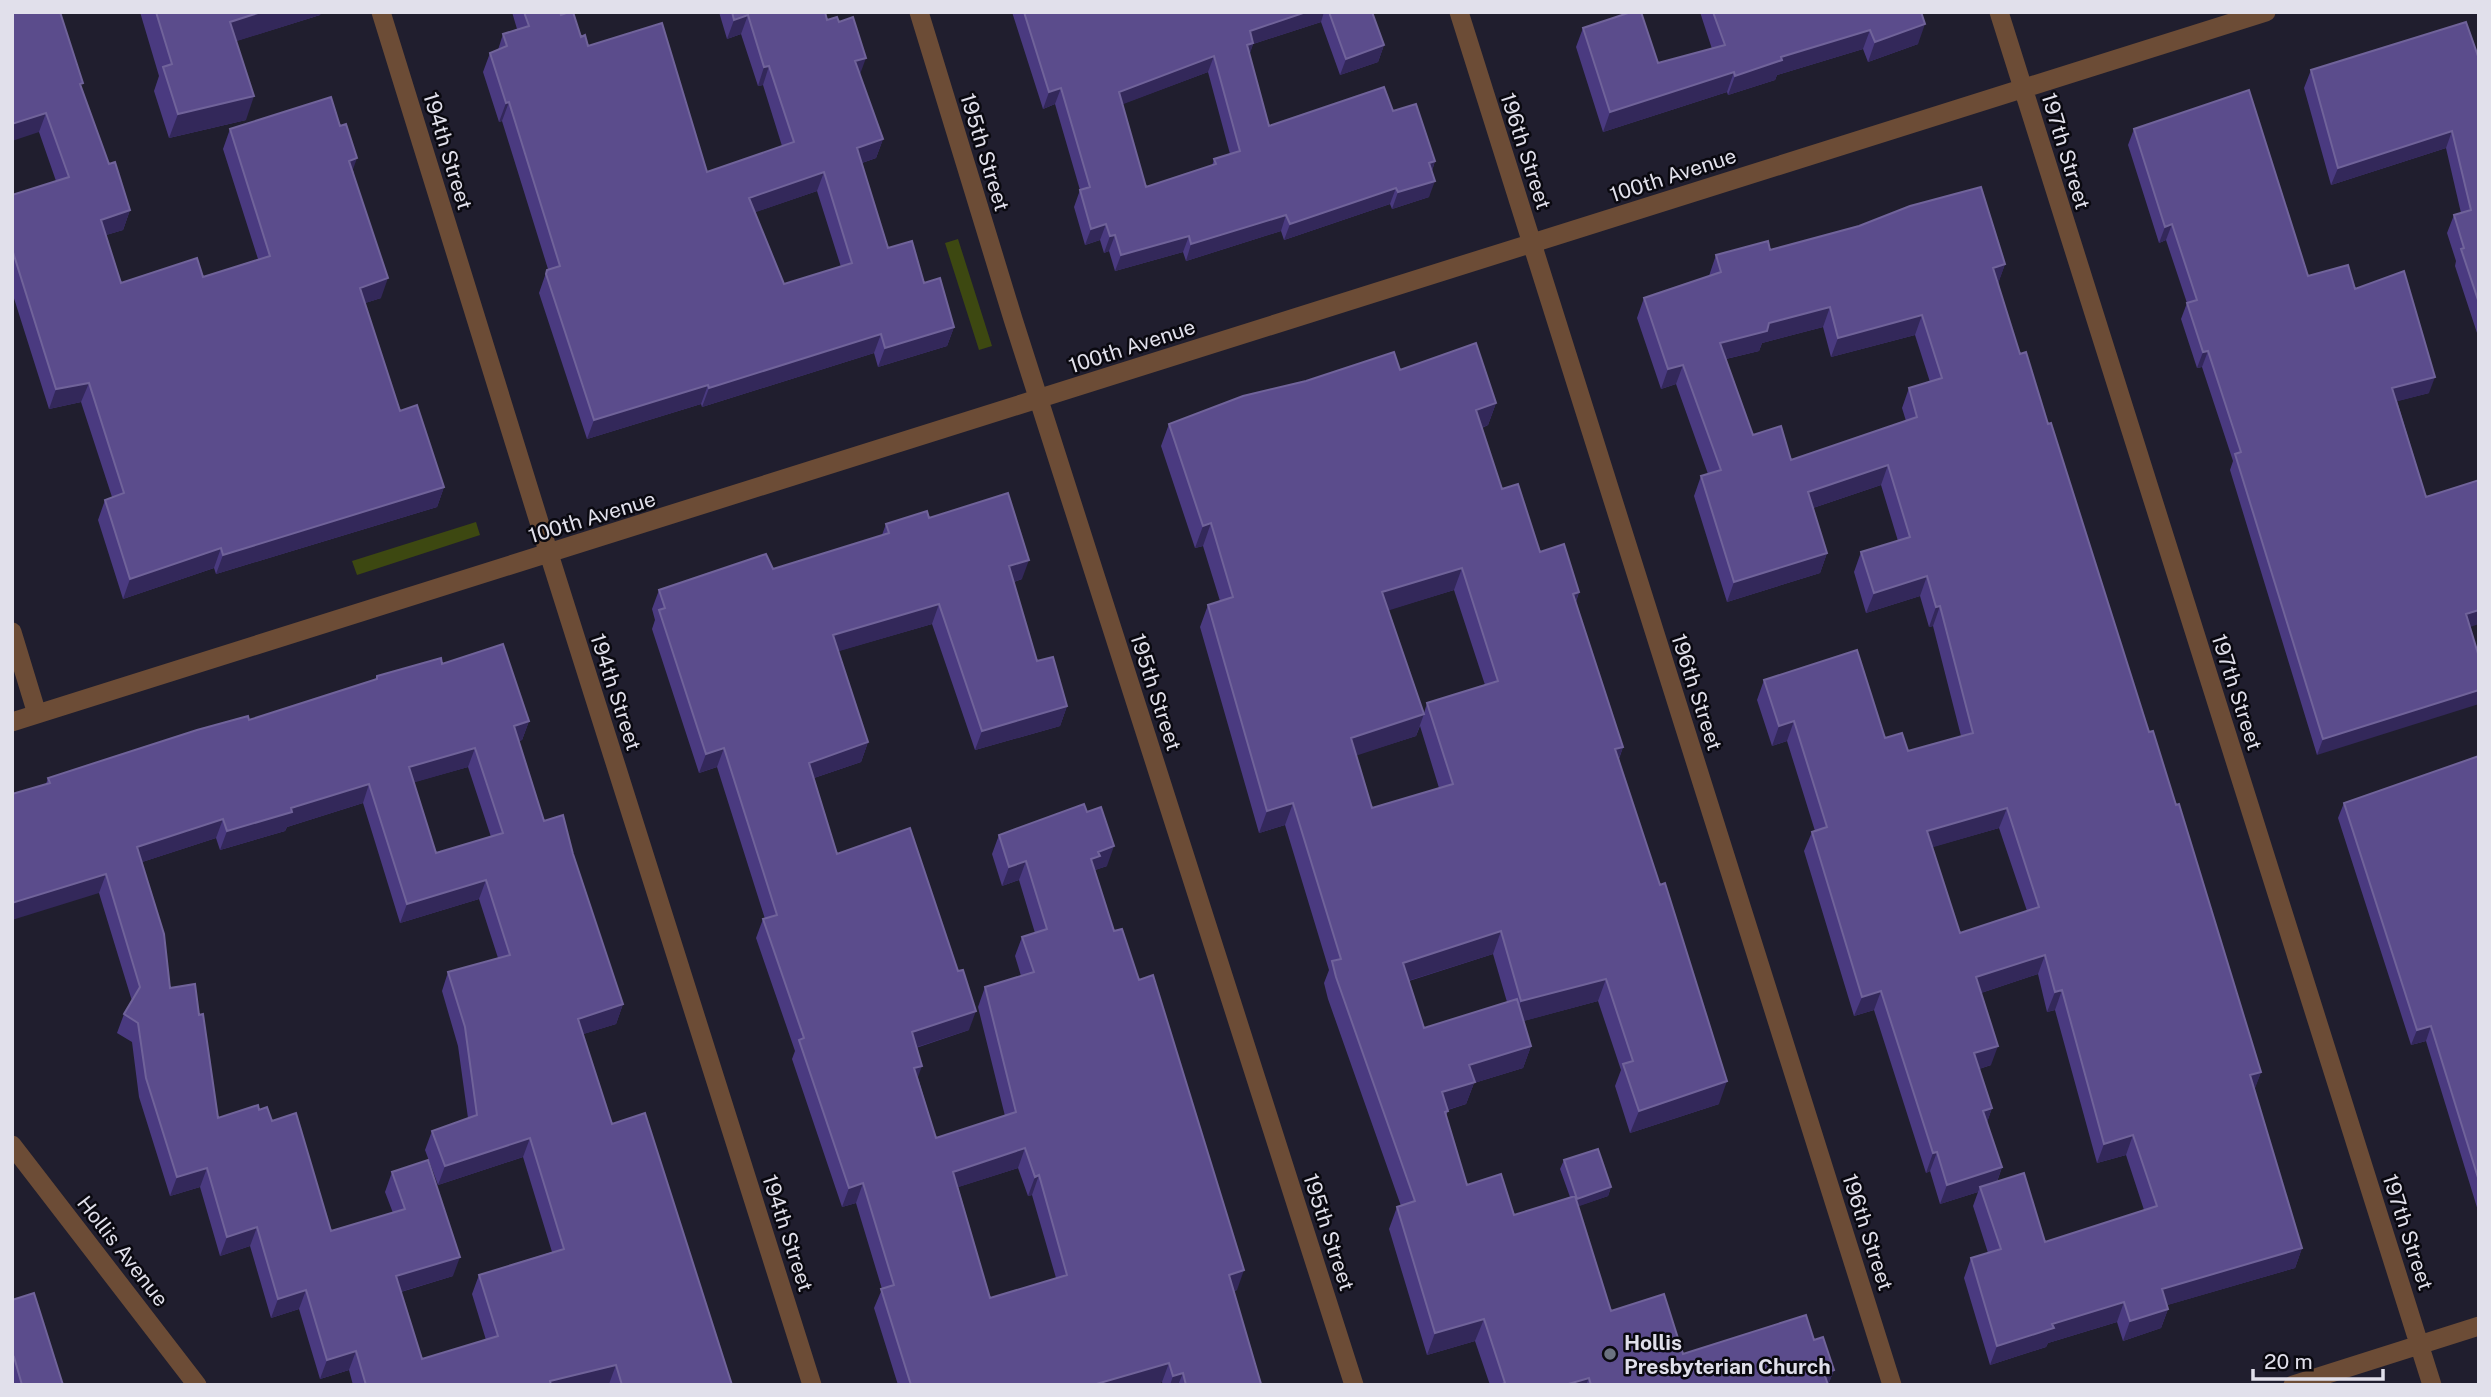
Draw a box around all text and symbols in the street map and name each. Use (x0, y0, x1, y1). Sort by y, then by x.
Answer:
street label: 194th Street (418, 89, 478, 213)
street label: 196th Street (1495, 89, 1557, 213)
street label: 195th Street (955, 90, 1015, 214)
street label: 197th Street (2036, 90, 2096, 212)
street label: 100th Avenue (1607, 143, 1739, 207)
street label: 100th Avenue (1066, 314, 1198, 378)
street label: 100th Avenue (525, 486, 659, 548)
street label: 194th Street (585, 630, 647, 754)
street label: 195th Street (1125, 630, 1187, 754)
street label: 196th Street (1666, 630, 1728, 754)
street label: 197th Street (2206, 631, 2268, 753)
street label: 195th Street (1298, 1170, 1360, 1294)
street label: 196th Street (1837, 1170, 1899, 1294)
street label: 194th Street (757, 1171, 819, 1295)
street label: 197th Street (2377, 1171, 2439, 1293)
street label: Hollis Avenue (72, 1191, 174, 1311)
place label: Hollis Presbyterian Church (1624, 1330, 1831, 1379)
scale bar (2253, 1338, 2382, 1382)
marker: Hollis Presbyterian Church (1602, 1346, 1618, 1362)
text: 20 m (2264, 1349, 2313, 1374)

